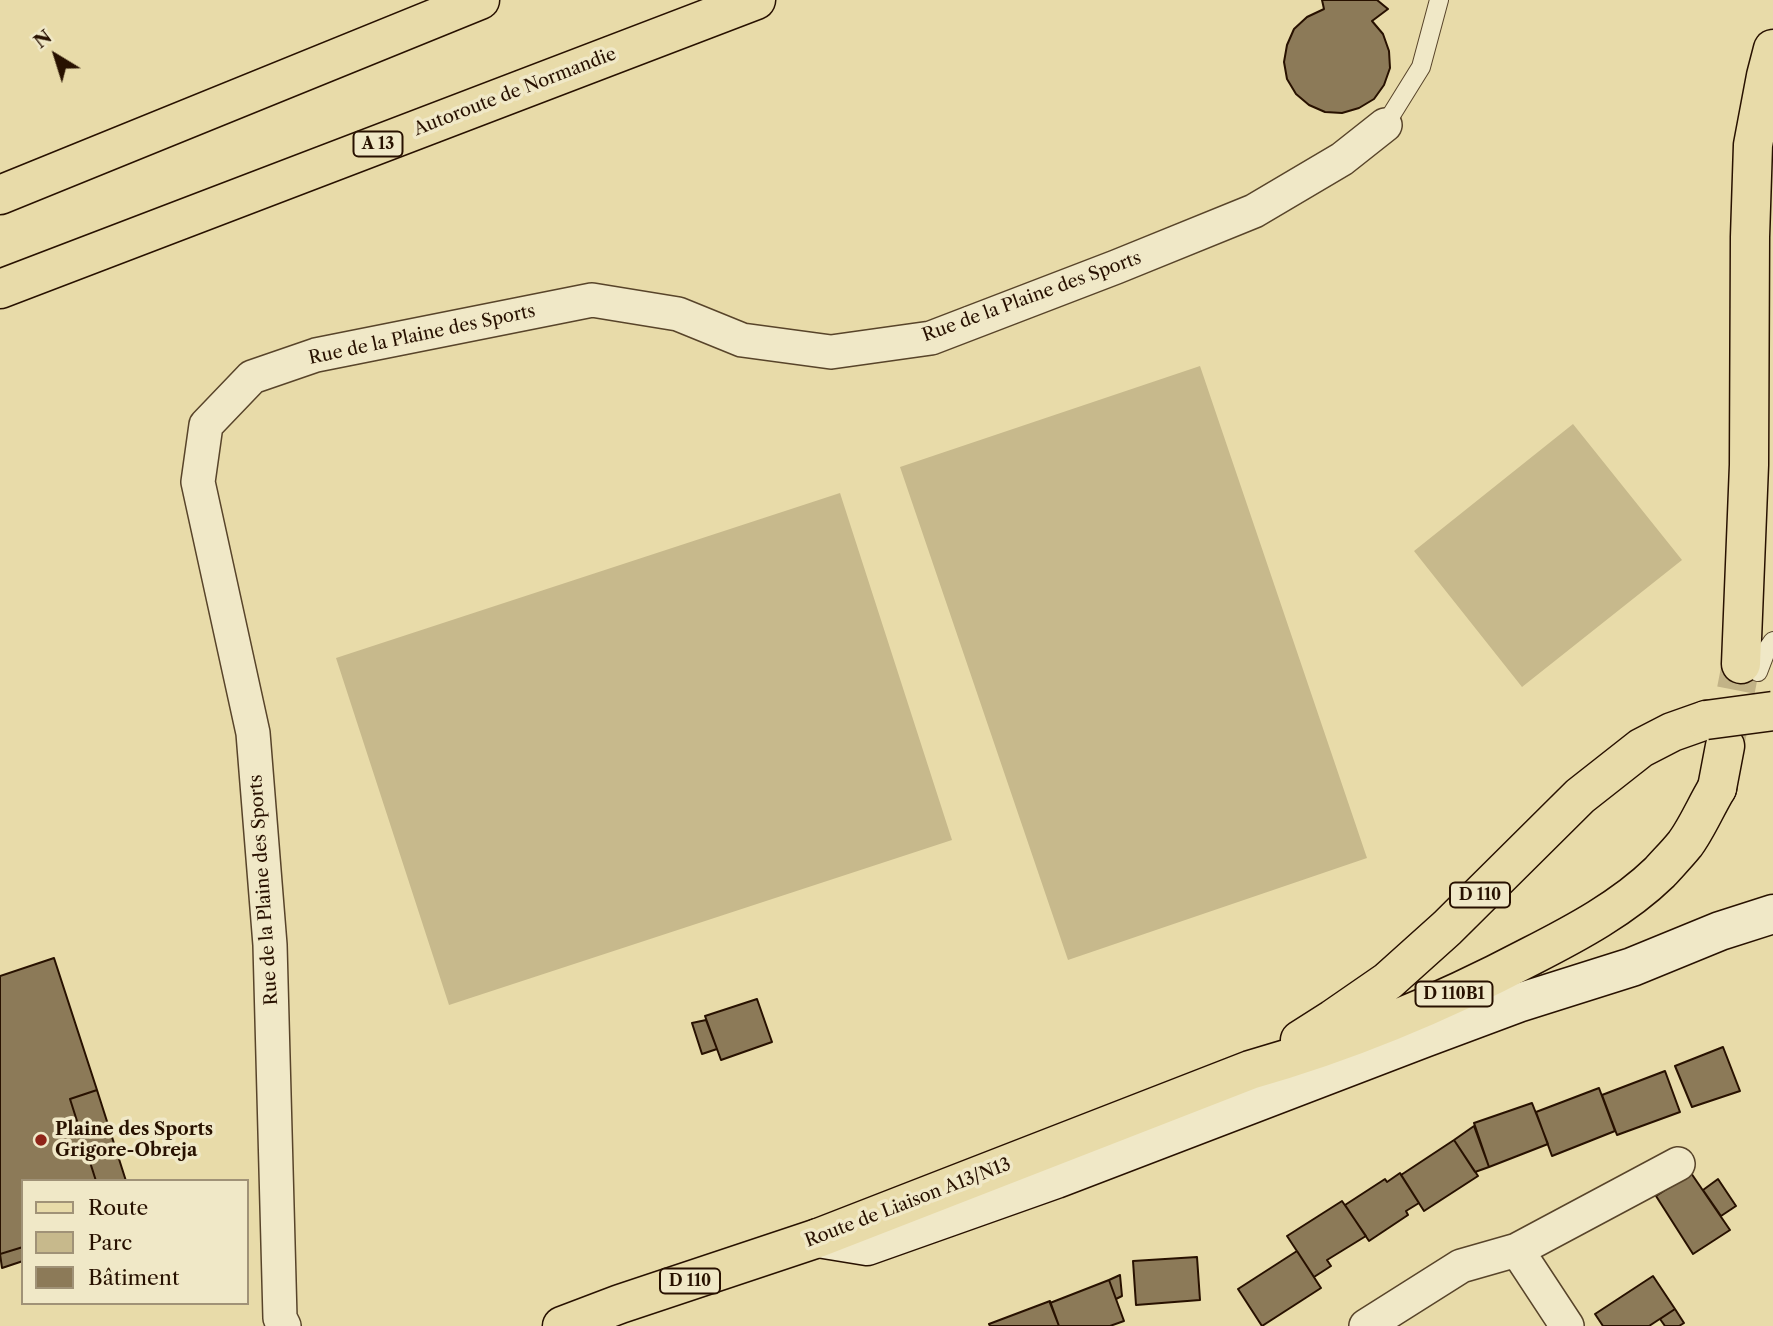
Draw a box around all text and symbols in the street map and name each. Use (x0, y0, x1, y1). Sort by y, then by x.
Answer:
north arrow (21, 21, 91, 91)
text: N (29, 25, 56, 53)
street label: Autoroute de Normandie (411, 43, 619, 141)
road number: A 13 (354, 132, 402, 156)
street label: Rue de la Plaine des Sports (920, 247, 1144, 347)
street label: Rue de la Plaine des Sports (307, 300, 537, 370)
street label: Rue de la Plaine des Sports (245, 774, 283, 1006)
road number: D 110 (1450, 882, 1510, 908)
road number: D 110B1 (1416, 982, 1492, 1006)
place label: Plaine des Sports Grigore-Obreja (55, 1119, 213, 1162)
marker: Plaine des Sports Grigore-Obreja (33, 1132, 49, 1148)
street label: Route de Liaison A13/N13 (802, 1154, 1014, 1252)
legend (21, 1179, 248, 1305)
text: Route (88, 1195, 148, 1220)
text: Parc (88, 1230, 132, 1255)
text: Bâtiment (88, 1265, 179, 1290)
road number: D 110 (660, 1268, 720, 1294)

